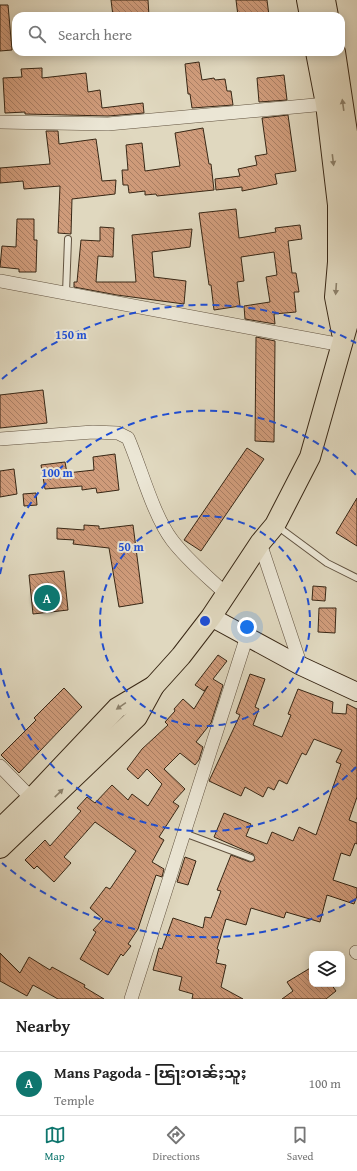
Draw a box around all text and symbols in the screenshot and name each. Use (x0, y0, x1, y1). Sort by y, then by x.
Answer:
search box (12, 12, 345, 56)
icon: search (26, 23, 48, 45)
text: Search here (58, 24, 132, 45)
one-way arrow (340, 99, 346, 111)
one-way arrow (329, 154, 336, 166)
one-way arrow (332, 283, 339, 295)
text: 150 m (55, 326, 88, 343)
text: 100 m (41, 464, 74, 481)
text: 50 m (118, 538, 144, 555)
pin: A (34, 583, 60, 613)
centre of rings (198, 614, 212, 628)
your location (237, 617, 257, 637)
one-way arrow (115, 702, 126, 710)
one-way arrow (54, 788, 64, 798)
map controls (309, 951, 345, 987)
button: layers (309, 951, 345, 987)
text: Nearby (16, 1013, 70, 1038)
text: Mans Pagoda - ၽြႃးဝၢၼ်ႈသူႈ (54, 1062, 246, 1083)
text: A (25, 1074, 33, 1093)
text: 100 m (309, 1074, 341, 1093)
text: Temple (54, 1091, 94, 1110)
tab: Map (44, 1124, 66, 1164)
tab: Directions (153, 1124, 200, 1164)
tab: Saved (287, 1124, 313, 1164)

